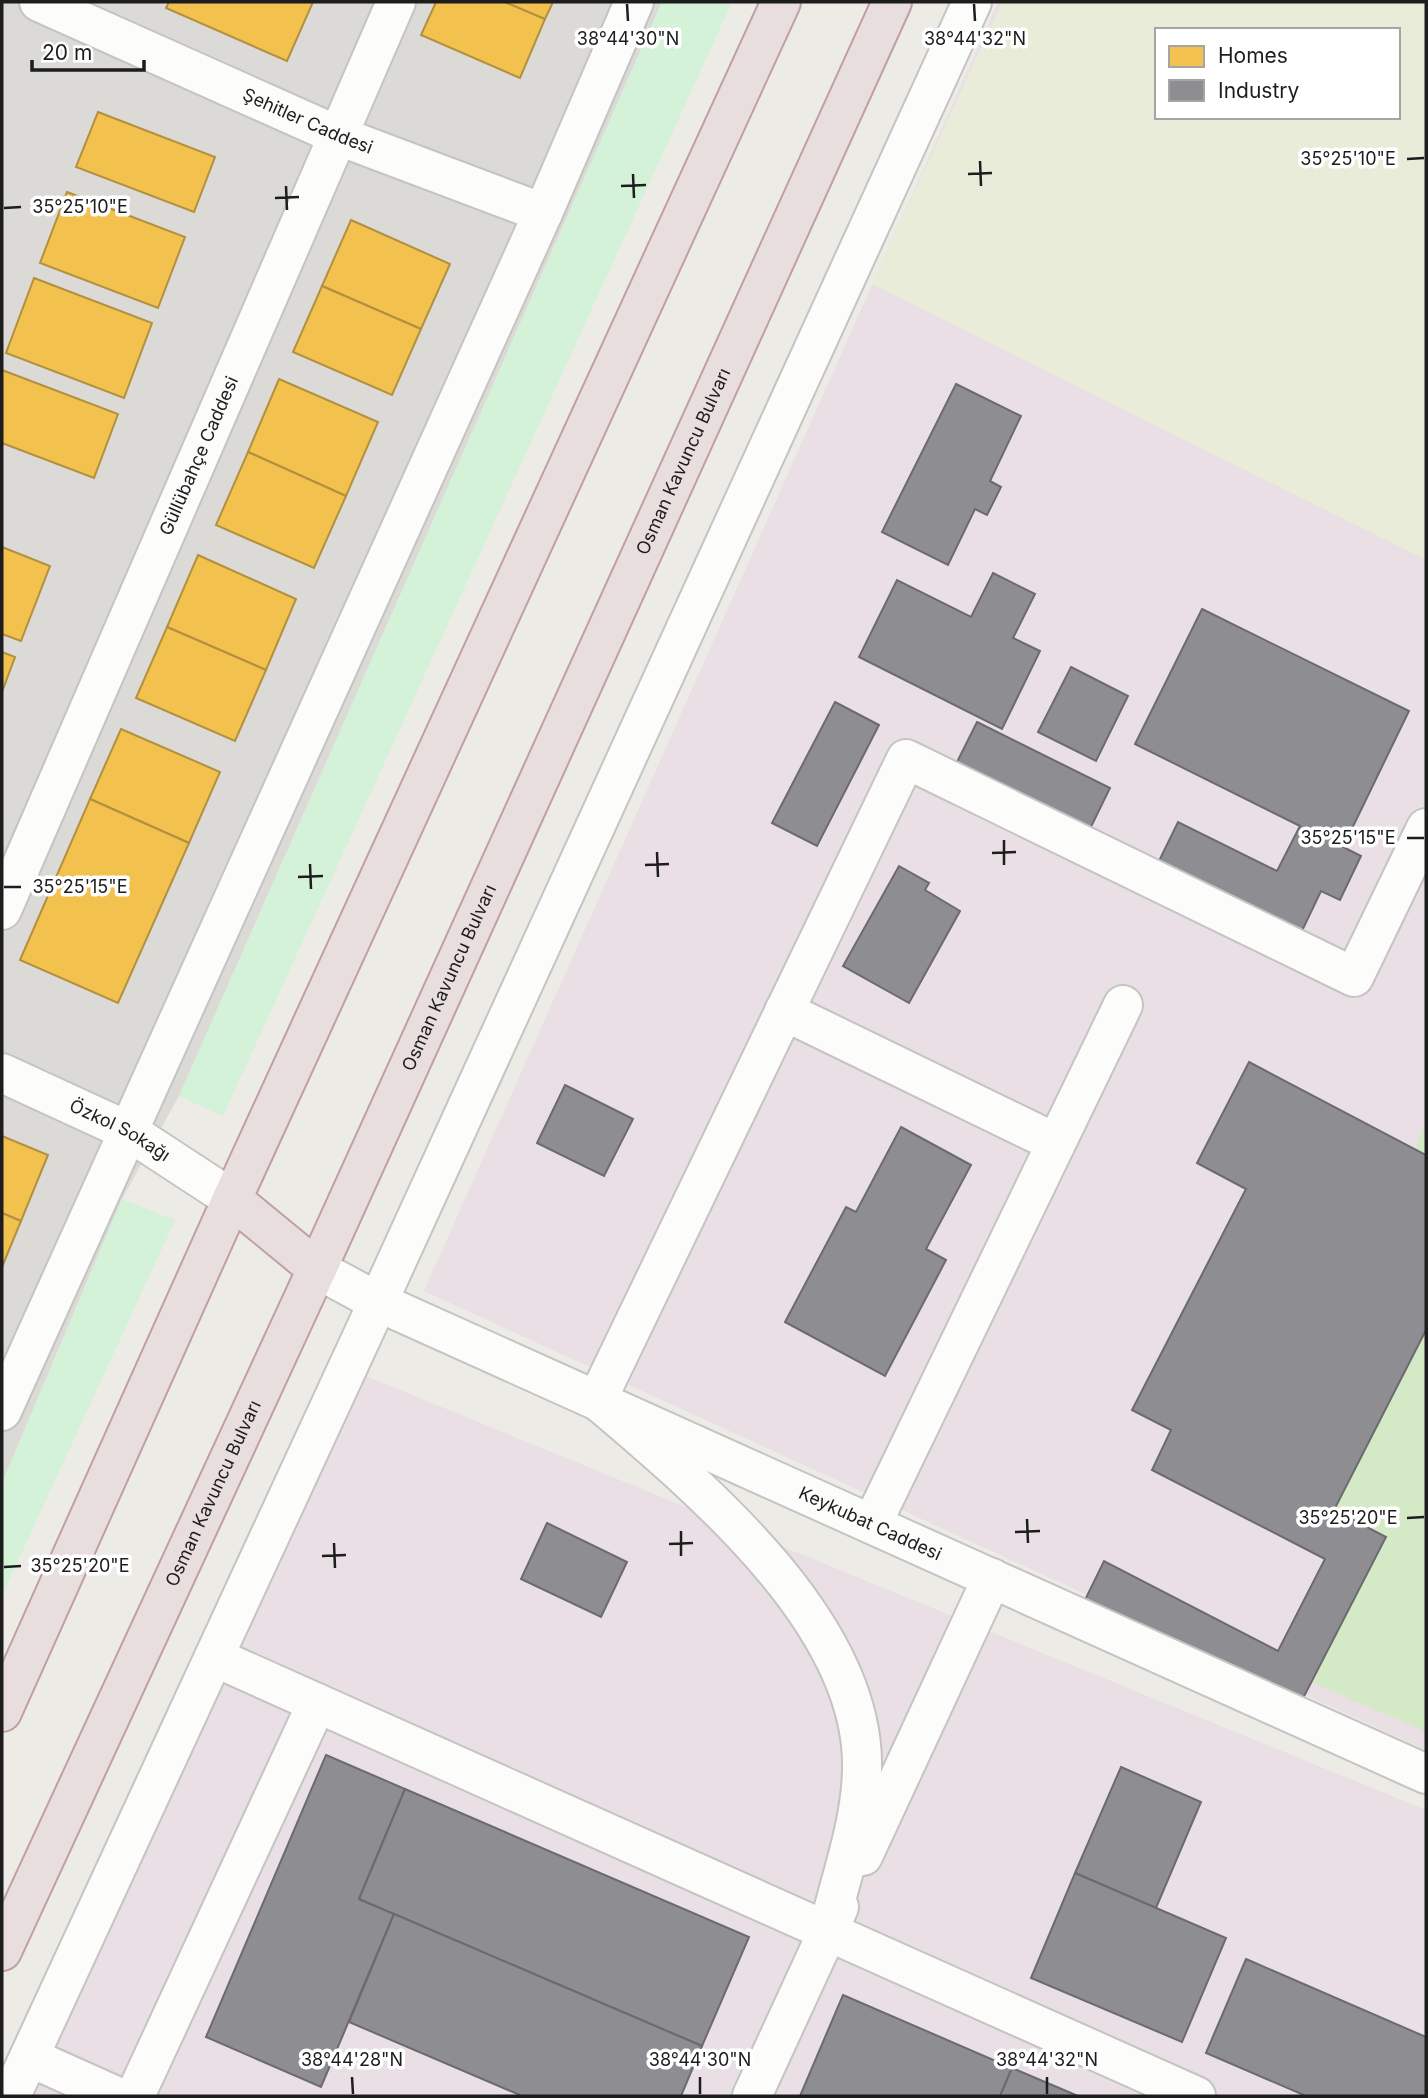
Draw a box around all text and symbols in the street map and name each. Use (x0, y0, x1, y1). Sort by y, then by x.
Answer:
scale bar (32, 28, 144, 72)
text: 38°44'30"N (577, 28, 679, 49)
text: 38°44'32"N (924, 28, 1026, 49)
legend (1155, 28, 1400, 119)
text: 20 m (42, 40, 92, 65)
text: Homes (1218, 43, 1288, 68)
text: Industry (1218, 78, 1300, 103)
street label: Şehitler Caddesi (240, 83, 376, 158)
text: 35°25'10"E (1300, 148, 1396, 169)
text: 35°25'10"E (32, 196, 128, 217)
street label: Osman Kavuncu Bulvarı (632, 365, 734, 558)
street label: Güllübahçe Caddesi (155, 373, 242, 538)
text: 35°25'15"E (1300, 827, 1396, 848)
text: 35°25'15"E (32, 876, 128, 897)
street label: Osman Kavuncu Bulvarı (397, 881, 500, 1074)
street label: Özkol Sokağı (66, 1094, 174, 1166)
street label: Osman Kavuncu Bulvarı (161, 1397, 265, 1590)
street label: Keykubat Caddesi (796, 1482, 945, 1564)
text: 35°25'20"E (1298, 1507, 1398, 1528)
text: 35°25'20"E (30, 1555, 130, 1576)
text: 38°44'28"N (301, 2049, 403, 2070)
text: 38°44'30"N (649, 2049, 751, 2070)
text: 38°44'32"N (996, 2049, 1098, 2070)

